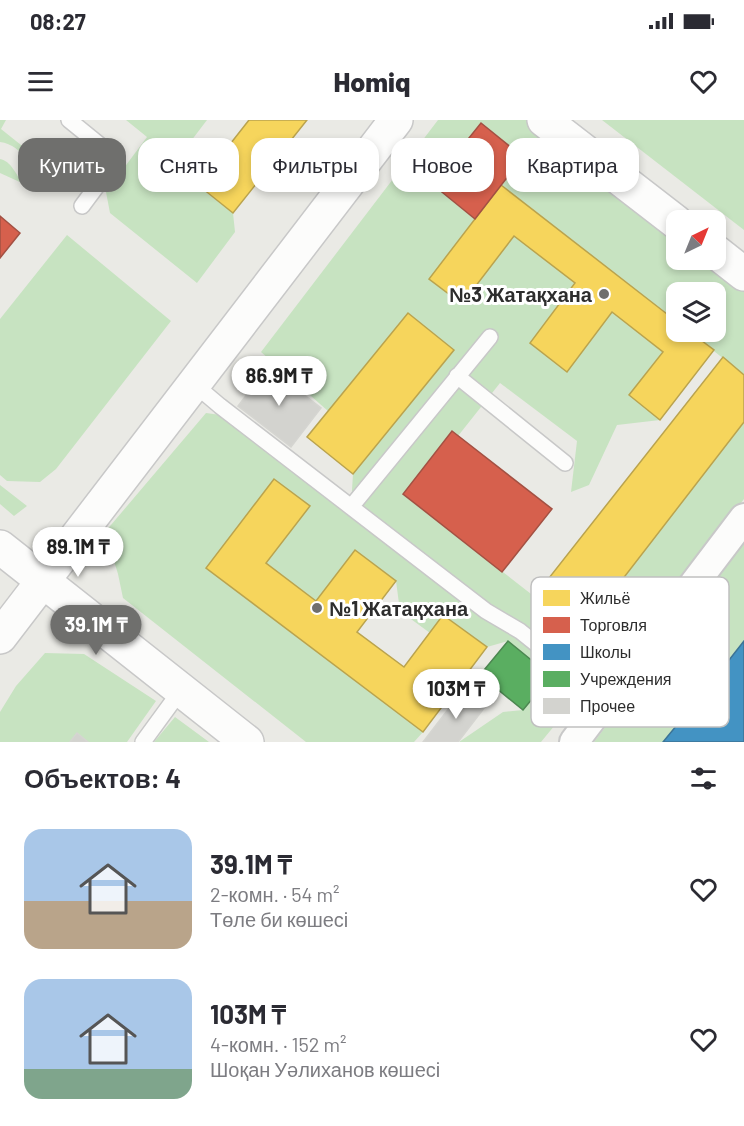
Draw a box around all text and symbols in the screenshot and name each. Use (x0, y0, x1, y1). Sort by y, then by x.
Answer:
text: 08:27 (30, 8, 86, 34)
icon: menu (24, 65, 57, 98)
text: Homiq (334, 65, 410, 97)
icon: heart (687, 65, 720, 98)
chip: Купить (18, 138, 126, 192)
chip: Снять (138, 138, 239, 192)
chip: Фильтры (251, 138, 379, 192)
chip: Новое (391, 138, 494, 192)
chip: Квартира (506, 138, 639, 192)
north arrow (666, 210, 726, 270)
map controls (666, 210, 726, 342)
place label: №3 Жатақхана (449, 282, 593, 306)
button: layers (666, 282, 726, 342)
marker: №3 Жатақхана (597, 287, 611, 301)
pin: 86.9M ₸ (224, 356, 334, 407)
text: 86.9M ₸ (246, 363, 312, 387)
pin: 89.1M ₸ (23, 527, 133, 578)
text: 89.1M ₸ (46, 534, 110, 558)
legend (531, 577, 729, 727)
text: Жильё (580, 588, 630, 607)
place label: №1 Жатақхана (329, 596, 469, 620)
marker: №1 Жатақхана (310, 601, 324, 615)
pin: 39.1M ₸ (41, 605, 151, 656)
text: 39.1M ₸ (64, 612, 128, 636)
text: Торговля (580, 615, 647, 634)
text: Школы (580, 642, 631, 661)
pin: 103M ₸ (407, 669, 505, 720)
text: Учреждения (580, 669, 672, 688)
text: 103M ₸ (427, 676, 485, 700)
text: Прочее (580, 696, 635, 715)
text: Объектов: 4 (24, 762, 181, 793)
icon: filters (687, 762, 720, 795)
text: 39.1M ₸ (210, 848, 292, 879)
icon: home (72, 853, 144, 925)
icon: heart (687, 873, 720, 906)
text: 2-комн. · 54 m² (210, 882, 340, 906)
text: Төле би көшесі (210, 907, 348, 931)
text: 103M ₸ (210, 998, 286, 1029)
icon: home (72, 1003, 144, 1075)
icon: heart (687, 1023, 720, 1056)
text: 4-комн. · 152 m² (210, 1032, 347, 1056)
text: Шоқан Уәлиханов көшесі (210, 1057, 440, 1081)

